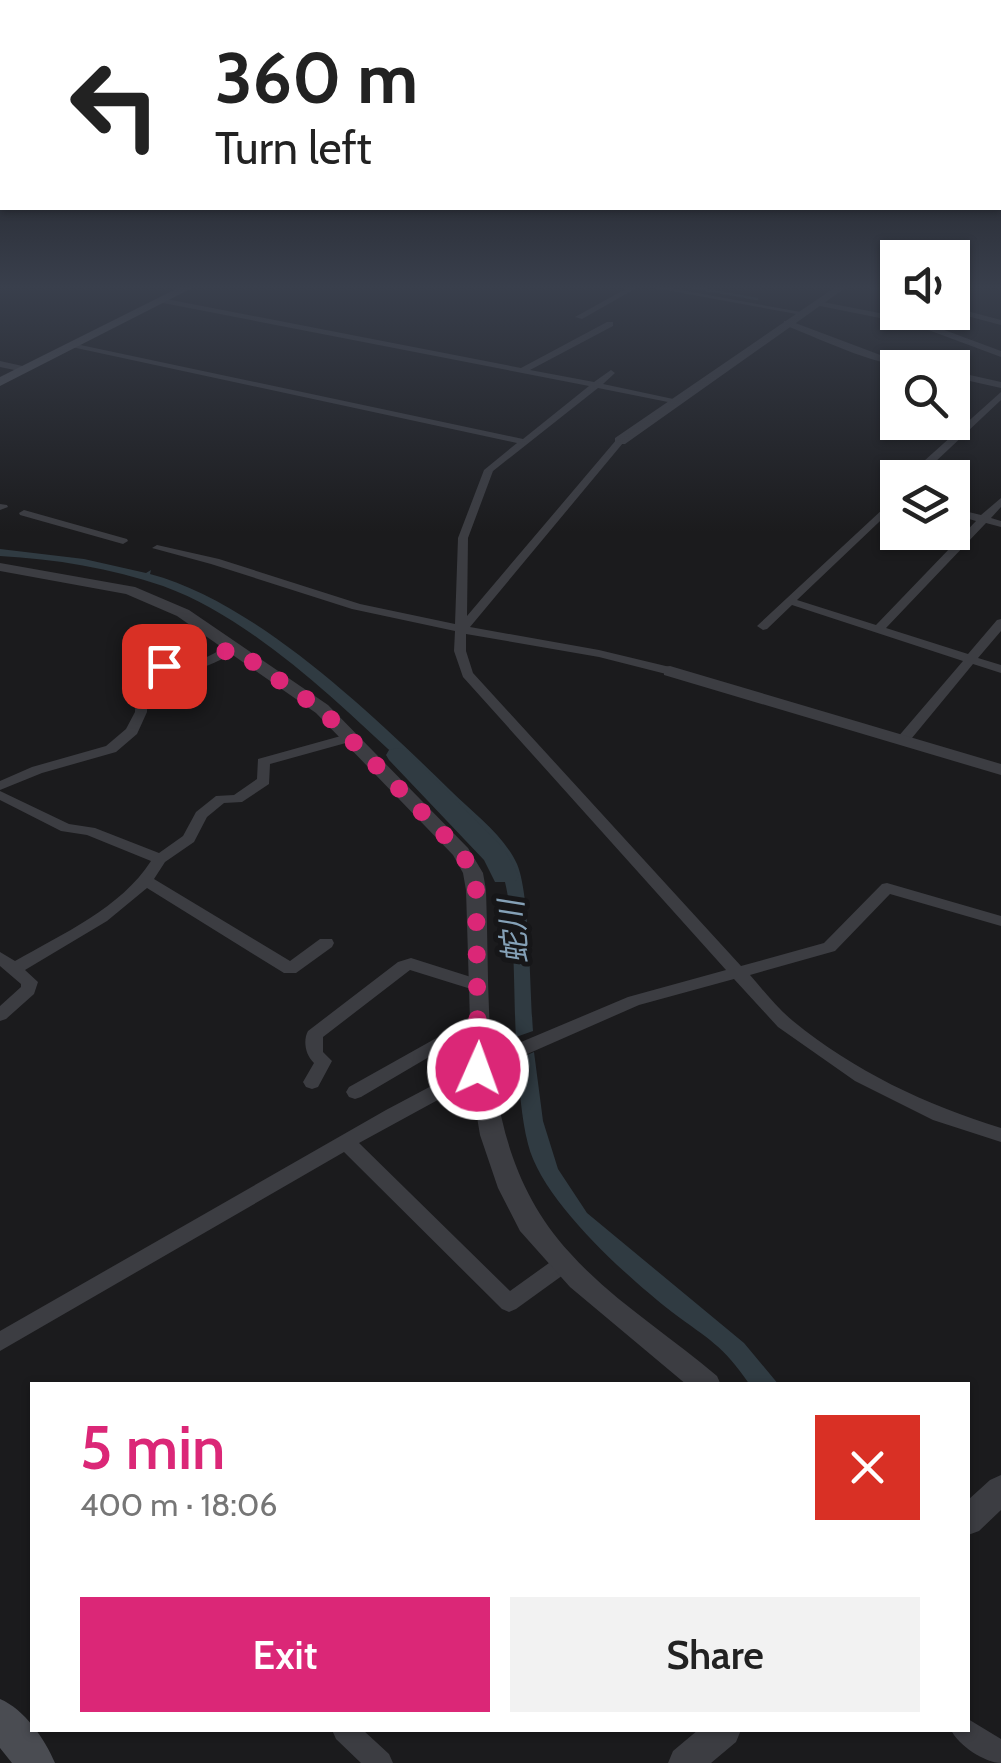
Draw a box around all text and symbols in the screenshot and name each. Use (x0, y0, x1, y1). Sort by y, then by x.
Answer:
text: 360 m (215, 35, 418, 121)
icon: left (50, 40, 180, 170)
text: Turn left (215, 121, 372, 175)
map controls (880, 240, 970, 550)
button: sound (880, 240, 970, 330)
button: search (880, 350, 970, 440)
button: layers (880, 460, 970, 550)
pin (122, 624, 207, 709)
icon: arrive (137, 639, 192, 694)
water label: 蛇川 (491, 895, 535, 966)
position arrow (426, 1017, 530, 1121)
text: 5 min (80, 1411, 225, 1484)
button: close (815, 1415, 920, 1520)
text: 400 m · 18:06 (80, 1485, 277, 1524)
button: Exit (80, 1597, 490, 1712)
button: Share (510, 1597, 920, 1712)

